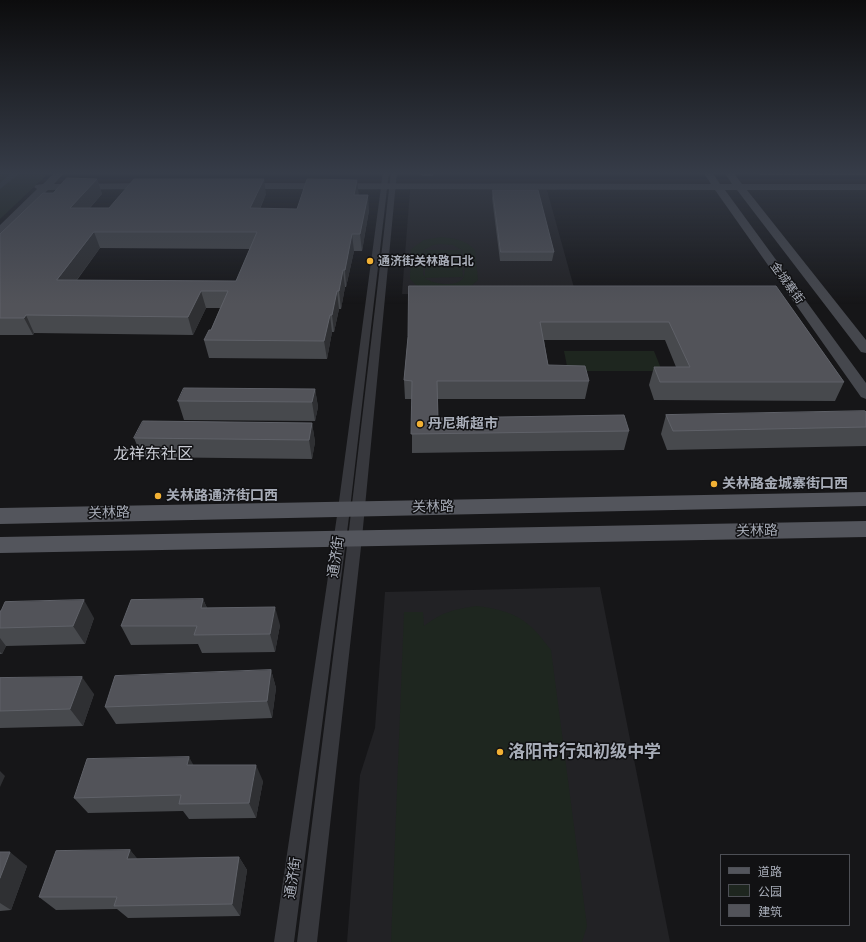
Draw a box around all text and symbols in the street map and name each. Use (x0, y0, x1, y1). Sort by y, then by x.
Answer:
place label: 通济街关林路口北 (378, 254, 474, 268)
marker: 通济街关林路口北 (365, 256, 375, 266)
street label: 金城寨街 (767, 259, 807, 307)
place label: 丹尼斯超市 (428, 416, 498, 432)
marker: 丹尼斯超市 (415, 419, 425, 429)
district label: 龙祥东社区 (113, 444, 193, 464)
place label: 关林路金城寨街口西 (722, 476, 848, 492)
marker: 关林路金城寨街口西 (709, 479, 719, 489)
place label: 关林路通济街口西 (166, 488, 278, 504)
marker: 关林路通济街口西 (153, 491, 163, 501)
street label: 关林路 (412, 498, 454, 516)
street label: 关林路 (88, 504, 130, 522)
street label: 关林路 (736, 522, 778, 540)
street label: 通济街 (325, 535, 347, 579)
place label: 洛阳市行知初级中学 (508, 742, 661, 762)
marker: 洛阳市行知初级中学 (495, 747, 505, 757)
legend (720, 854, 850, 926)
street label: 通济街 (282, 856, 304, 900)
text: 道路 (758, 864, 782, 879)
text: 公园 (758, 884, 782, 899)
text: 建筑 (758, 904, 782, 919)

